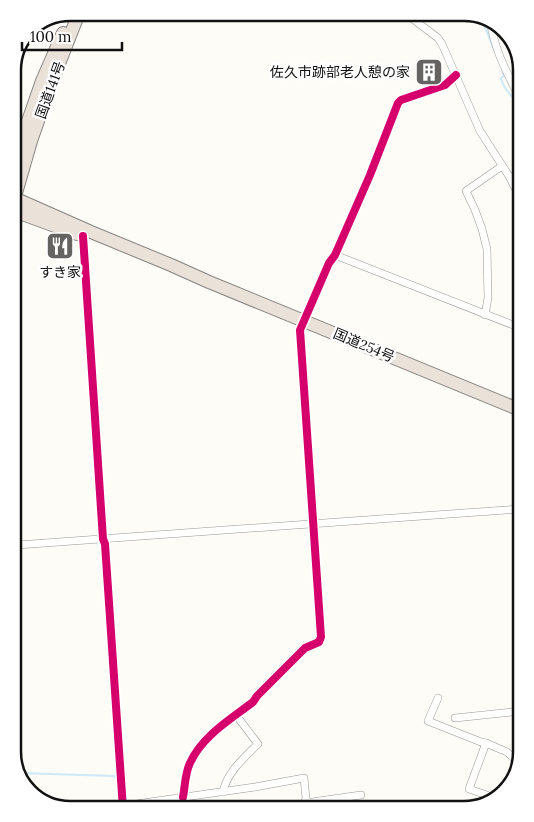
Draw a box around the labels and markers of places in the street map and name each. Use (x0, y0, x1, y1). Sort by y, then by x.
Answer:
building icon: 佐久市跡部老人憩の家 (414, 57, 444, 87)
place label: 佐久市跡部老人憩の家 (270, 63, 410, 81)
restaurant icon: すき家 (45, 231, 75, 261)
place label: すき家 (39, 263, 81, 281)

